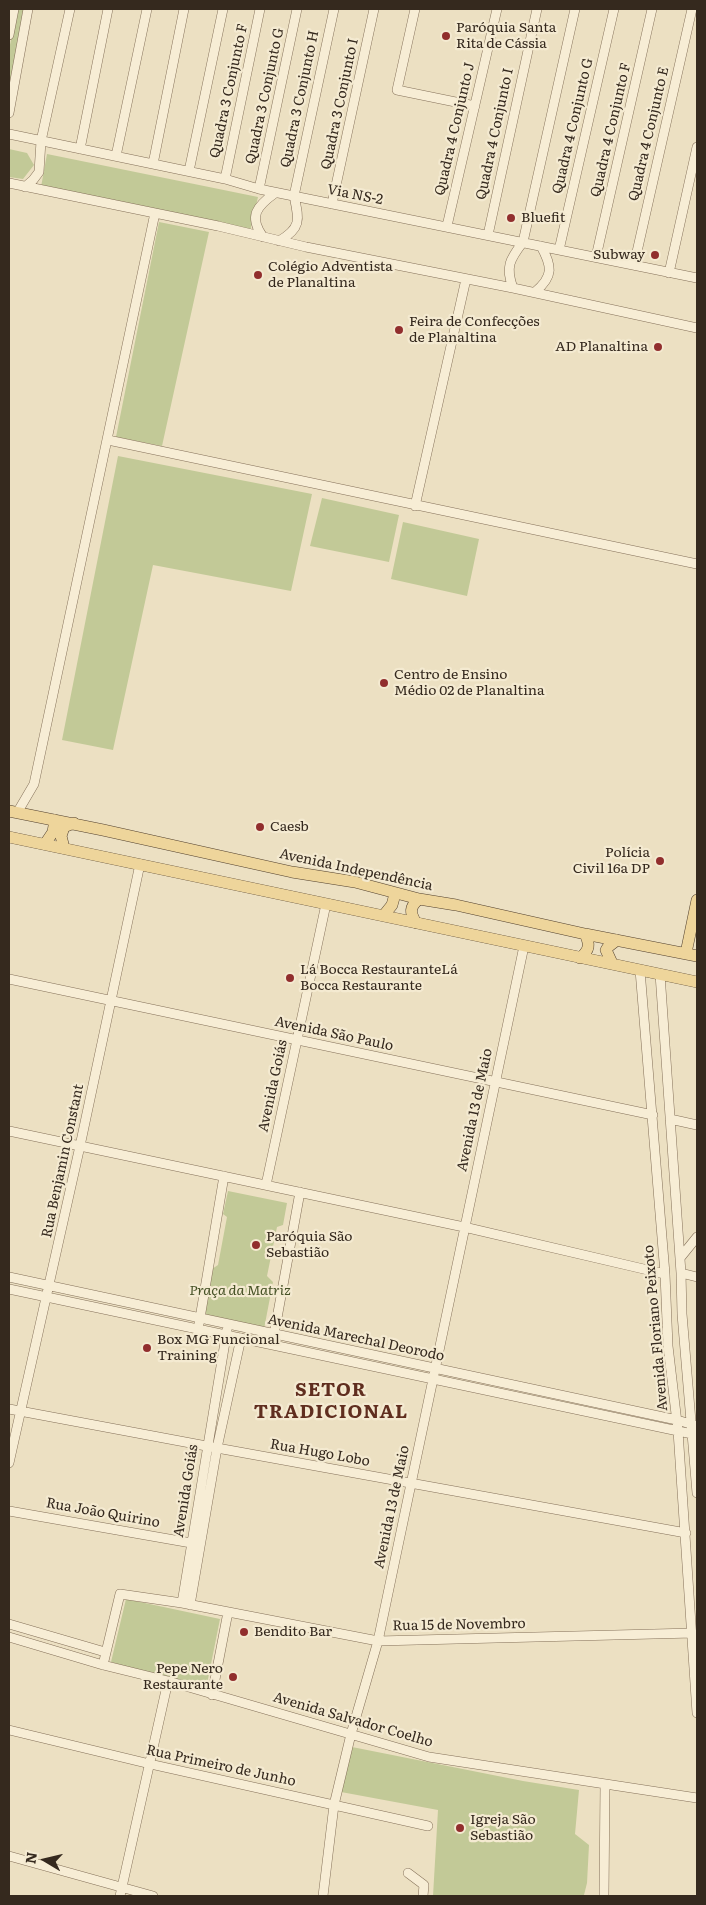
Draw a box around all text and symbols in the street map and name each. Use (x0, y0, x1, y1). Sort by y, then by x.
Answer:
place label: Paróquia Santa Rita de Cássia (456, 20, 556, 52)
street label: Quadra 3 Conjunto F (207, 22, 251, 160)
street label: Quadra 3 Conjunto G (242, 26, 288, 166)
street label: Quadra 3 Conjunto H (277, 29, 323, 169)
marker: Paróquia Santa Rita de Cássia (440, 30, 452, 42)
street label: Quadra 3 Conjunto I (318, 37, 362, 171)
street label: Quadra 4 Conjunto G (549, 56, 597, 196)
street label: Quadra 4 Conjunto J (432, 61, 478, 197)
street label: Quadra 4 Conjunto F (587, 61, 635, 199)
street label: Quadra 4 Conjunto E (625, 65, 673, 203)
street label: Quadra 4 Conjunto I (473, 67, 517, 201)
street label: Via NS-2 (326, 181, 384, 209)
place label: Bluefit (521, 210, 565, 226)
marker: Bluefit (505, 212, 517, 224)
place label: Subway (593, 247, 645, 263)
marker: Subway (649, 249, 661, 261)
place label: Colégio Adventista de Planaltina (268, 259, 393, 292)
marker: Colégio Adventista de Planaltina (252, 269, 264, 281)
place label: Feira de Confecções de Planaltina (409, 314, 540, 347)
marker: Feira de Confecções de Planaltina (393, 324, 405, 336)
place label: AD Planaltina (555, 339, 648, 355)
marker: AD Planaltina (652, 341, 664, 353)
place label: Centro de Ensino Médio 02 de Planaltina (394, 667, 545, 700)
marker: Centro de Ensino Médio 02 de Planaltina (378, 677, 390, 689)
place label: Caesb (270, 819, 309, 835)
marker: Caesb (254, 821, 266, 833)
place label: Polícia Civil 16a DP (573, 845, 650, 878)
street label: Avenida Independência (278, 846, 434, 894)
marker: Polícia Civil 16a DP (654, 855, 666, 867)
place label: Lá Bocca RestauranteLá Bocca Restaurante (300, 962, 458, 994)
marker: Lá Bocca RestauranteLá Bocca Restaurante (284, 972, 296, 984)
street label: Avenida São Paulo (273, 1013, 395, 1055)
street label: Avenida Goiás (255, 1038, 291, 1134)
street label: Avenida 13 de Maio (454, 1047, 496, 1173)
street label: Rua Benjamin Constant (39, 1083, 87, 1239)
place label: Paróquia São Sebastião (266, 1229, 353, 1262)
marker: Paróquia São Sebastião (250, 1239, 262, 1251)
street label: Avenida Floriano Peixoto (640, 1244, 672, 1412)
park label: Praça da Matriz (189, 1283, 291, 1299)
street label: Avenida Marechal Deorodo (266, 1311, 446, 1365)
place label: Box MG Funcional Training (157, 1332, 280, 1364)
marker: Box MG Funcional Training (141, 1342, 153, 1354)
district label: SETOR TRADICIONAL (252, 1379, 410, 1423)
street label: Rua Hugo Lobo (269, 1436, 371, 1470)
street label: Avenida Goiás (170, 1443, 202, 1539)
street label: Avenida 13 de Maio (371, 1444, 413, 1570)
street label: Rua João Quirino (45, 1495, 161, 1531)
street label: Rua 15 de Novembro (392, 1615, 526, 1635)
place label: Bendito Bar (254, 1624, 332, 1640)
marker: Bendito Bar (238, 1626, 250, 1638)
place label: Pepe Nero Restaurante (143, 1661, 223, 1694)
marker: Pepe Nero Restaurante (227, 1671, 239, 1683)
street label: Avenida Salvador Coelho (271, 1689, 435, 1751)
street label: Rua Primeiro de Junho (145, 1742, 297, 1790)
place label: Igreja São Sebastião (470, 1812, 536, 1844)
marker: Igreja São Sebastião (454, 1822, 466, 1834)
north arrow (20, 1835, 70, 1885)
text: N (19, 1850, 41, 1865)

